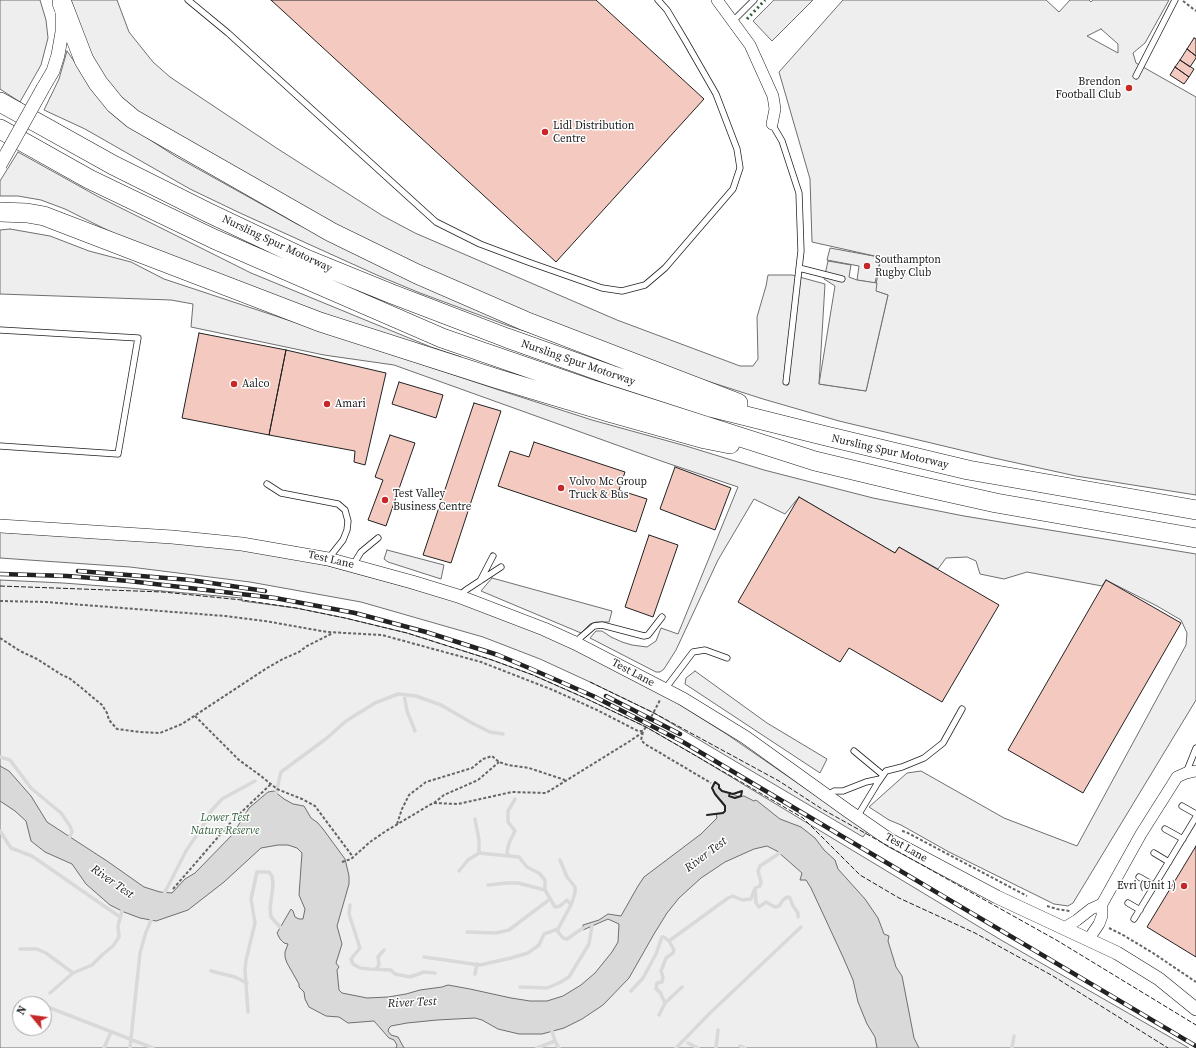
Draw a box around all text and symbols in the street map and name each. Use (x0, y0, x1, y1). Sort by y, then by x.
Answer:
place label: Brendon Football Club (1056, 75, 1121, 101)
marker: Brendon Football Club (1124, 83, 1134, 93)
place label: Lidl Distribution Centre (553, 119, 634, 145)
marker: Lidl Distribution Centre (540, 127, 550, 137)
street label: Nursling Spur Motorway (220, 213, 334, 275)
place label: Southampton Rugby Club (875, 253, 941, 279)
marker: Southampton Rugby Club (862, 261, 872, 271)
street label: Nursling Spur Motorway (519, 337, 637, 389)
place label: Aalco (242, 377, 270, 391)
marker: Aalco (229, 379, 239, 389)
place label: Amari (335, 397, 366, 411)
marker: Amari (322, 399, 332, 409)
street label: Nursling Spur Motorway (830, 432, 950, 472)
place label: Volvo Mc Group Truck & Bus (569, 475, 647, 501)
marker: Volvo Mc Group Truck & Bus (556, 483, 566, 493)
place label: Test Valley Business Centre (393, 487, 471, 513)
marker: Test Valley Business Centre (380, 495, 390, 505)
street label: Test Lane (307, 548, 355, 572)
street label: Test Lane (609, 656, 657, 690)
park label: Lower Test Nature Reserve (191, 811, 259, 837)
street label: Test Lane (882, 831, 930, 865)
water label: River Test (682, 835, 730, 875)
water label: River Test (88, 862, 136, 902)
place label: Evri (Unit 1) (1117, 879, 1176, 893)
marker: Evri (Unit 1) (1179, 881, 1189, 891)
water label: River Test (387, 995, 437, 1011)
north arrow (12, 996, 52, 1036)
text: N (13, 1003, 30, 1018)

